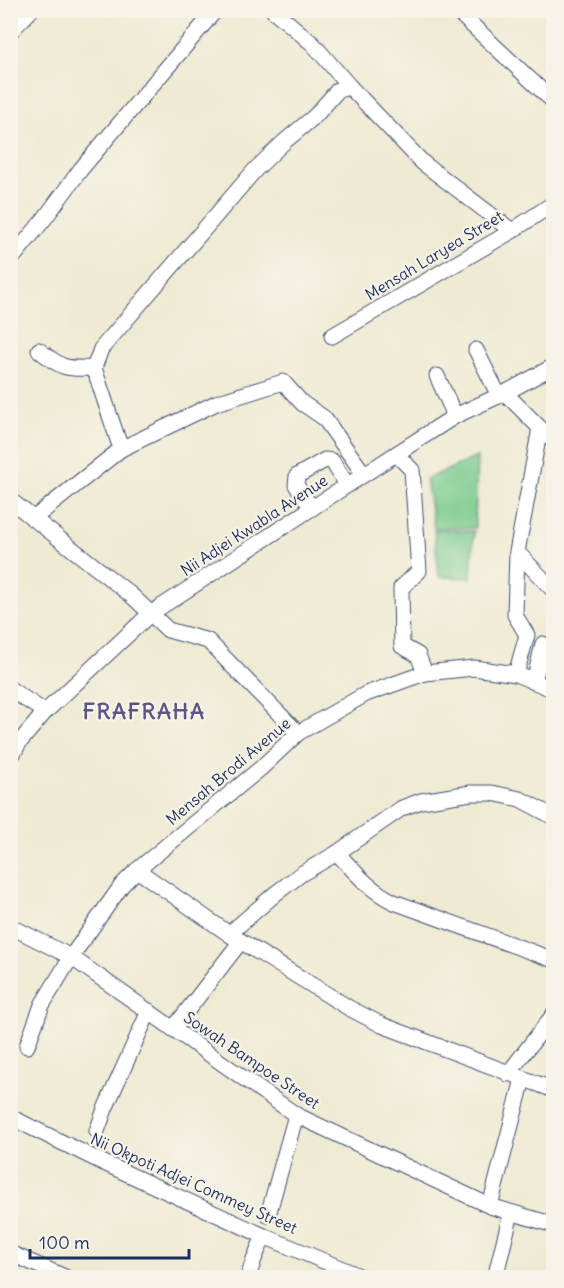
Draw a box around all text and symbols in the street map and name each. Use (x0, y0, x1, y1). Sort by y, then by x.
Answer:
street label: Mensah Laryea Street (361, 205, 507, 304)
street label: Nii Adjei Kwabla Avenue (177, 470, 331, 580)
district label: FRAFRAHA (82, 697, 206, 725)
street label: Mensah Brodi Avenue (162, 713, 294, 829)
street label: Sowah Bampoe Street (180, 1007, 324, 1113)
street label: Nii Okpoti Adjei Commey Street (88, 1128, 301, 1238)
scale bar (30, 1222, 189, 1260)
text: 100 m (39, 1231, 90, 1254)

